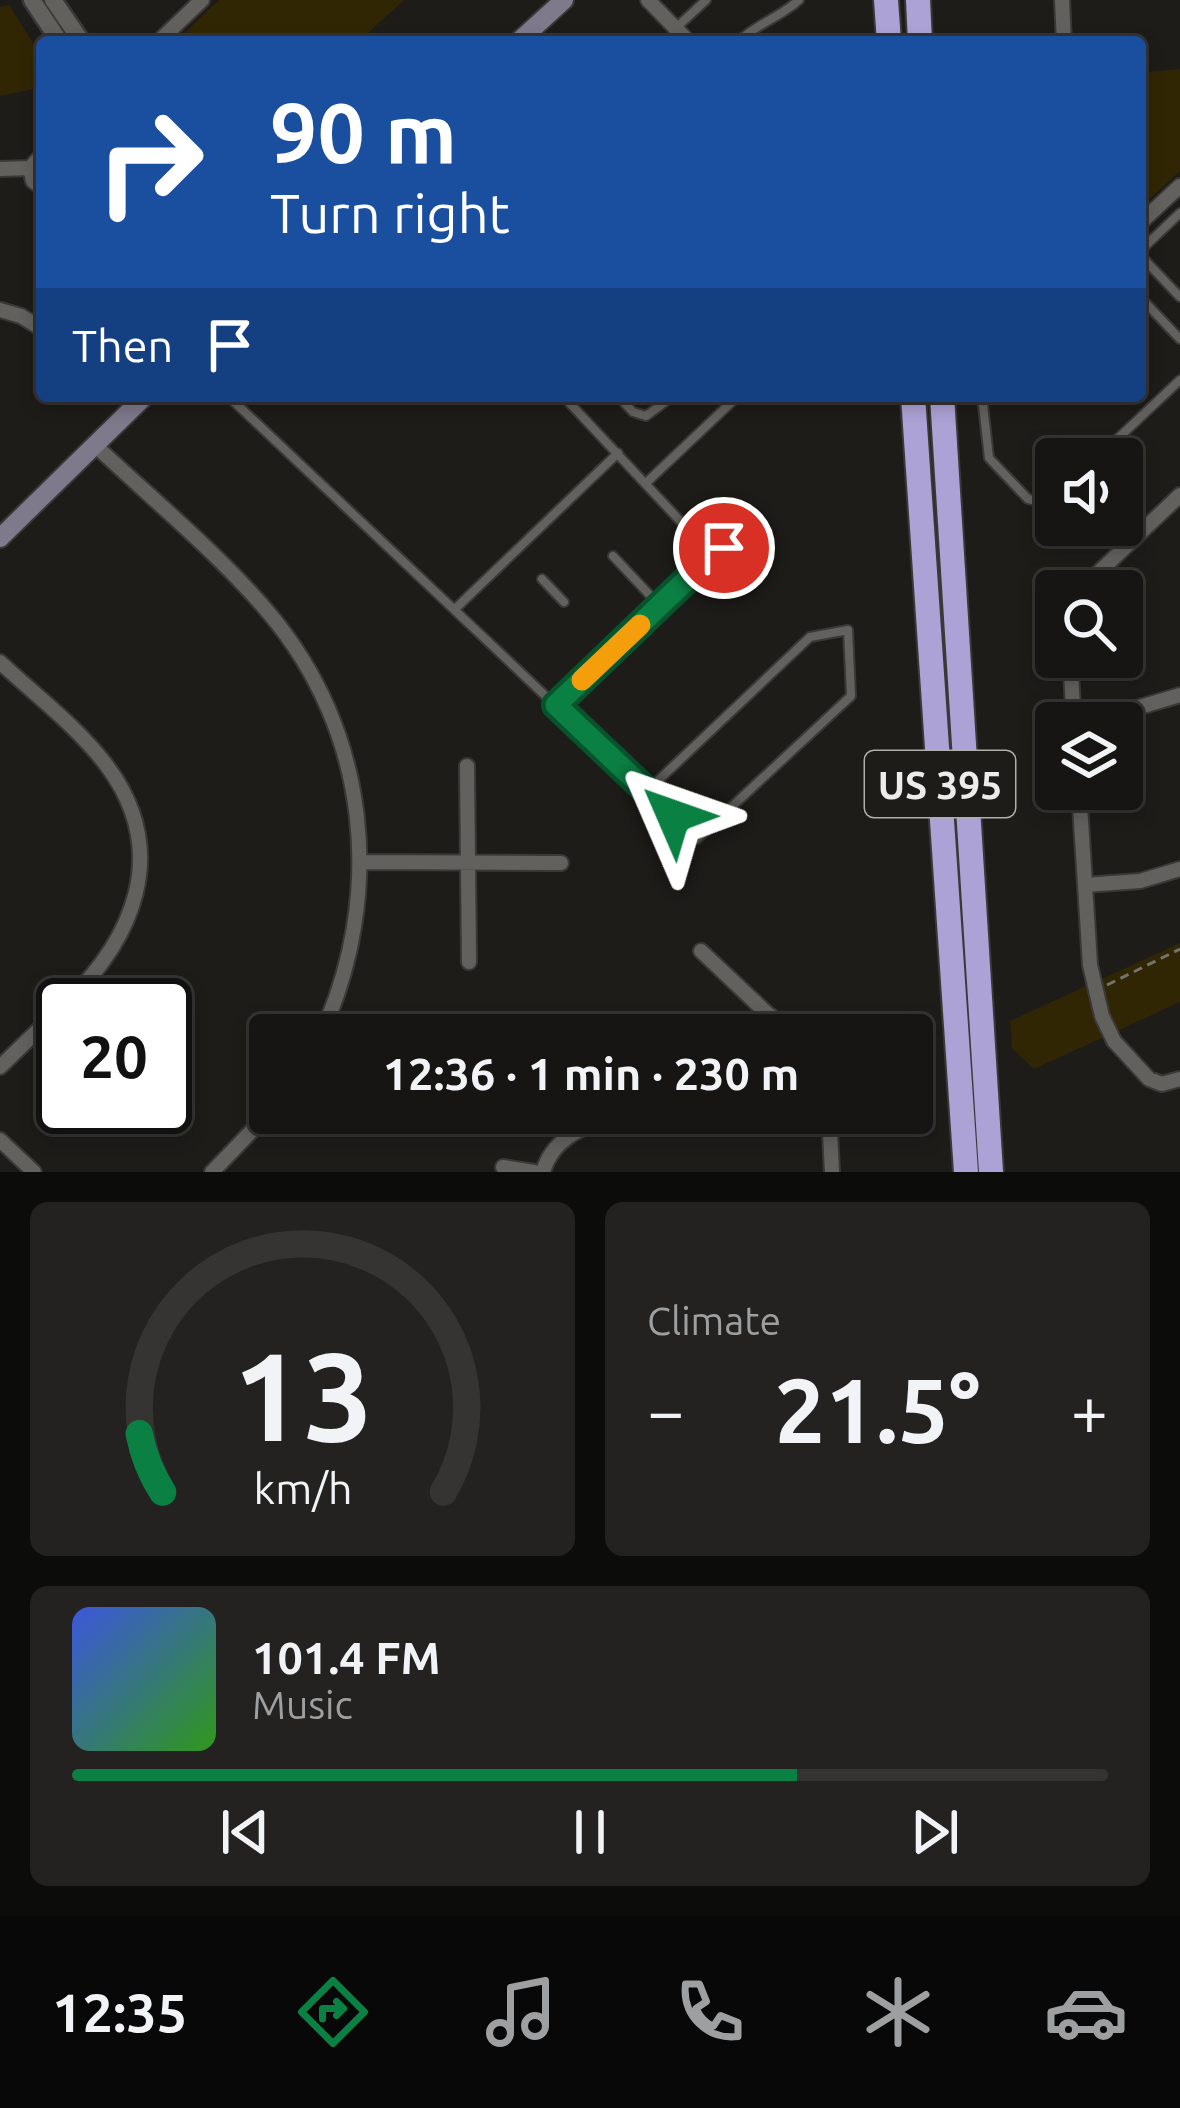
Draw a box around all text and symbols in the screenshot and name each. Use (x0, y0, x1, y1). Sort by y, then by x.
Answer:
icon: right (72, 84, 228, 240)
text: 90 m (270, 85, 457, 179)
text: Turn right (270, 183, 510, 243)
icon: arrive (197, 312, 263, 378)
text: Then (72, 320, 173, 371)
map controls (1035, 438, 1143, 810)
button: sound (1035, 438, 1143, 546)
pin (673, 497, 775, 599)
icon: arrive (691, 515, 757, 581)
button: search (1035, 570, 1143, 678)
button: layers (1035, 702, 1143, 810)
road number: US 395 (865, 751, 1015, 817)
position arrow (610, 753, 736, 879)
speed limit sign: 20 (36, 978, 192, 1134)
text: 12:36 · 1 min · 230 m (383, 1048, 799, 1099)
text: Climate (647, 1299, 781, 1342)
text: 13 (232, 1325, 373, 1465)
text: 21.5° (774, 1359, 981, 1460)
text: − (647, 1373, 684, 1447)
text: + (1071, 1373, 1108, 1447)
text: km/h (253, 1464, 352, 1512)
text: 101.4 FM (252, 1632, 441, 1683)
text: Music (252, 1683, 353, 1726)
icon: previous (212, 1799, 278, 1865)
icon: pause (557, 1799, 623, 1865)
icon: next (902, 1799, 968, 1865)
icon: directions (291, 1970, 375, 2054)
icon: music (479, 1970, 563, 2054)
icon: phone (668, 1970, 752, 2054)
icon: climate (856, 1970, 940, 2054)
icon: car (1044, 1970, 1128, 2054)
text: 12:35 (52, 1982, 187, 2042)

